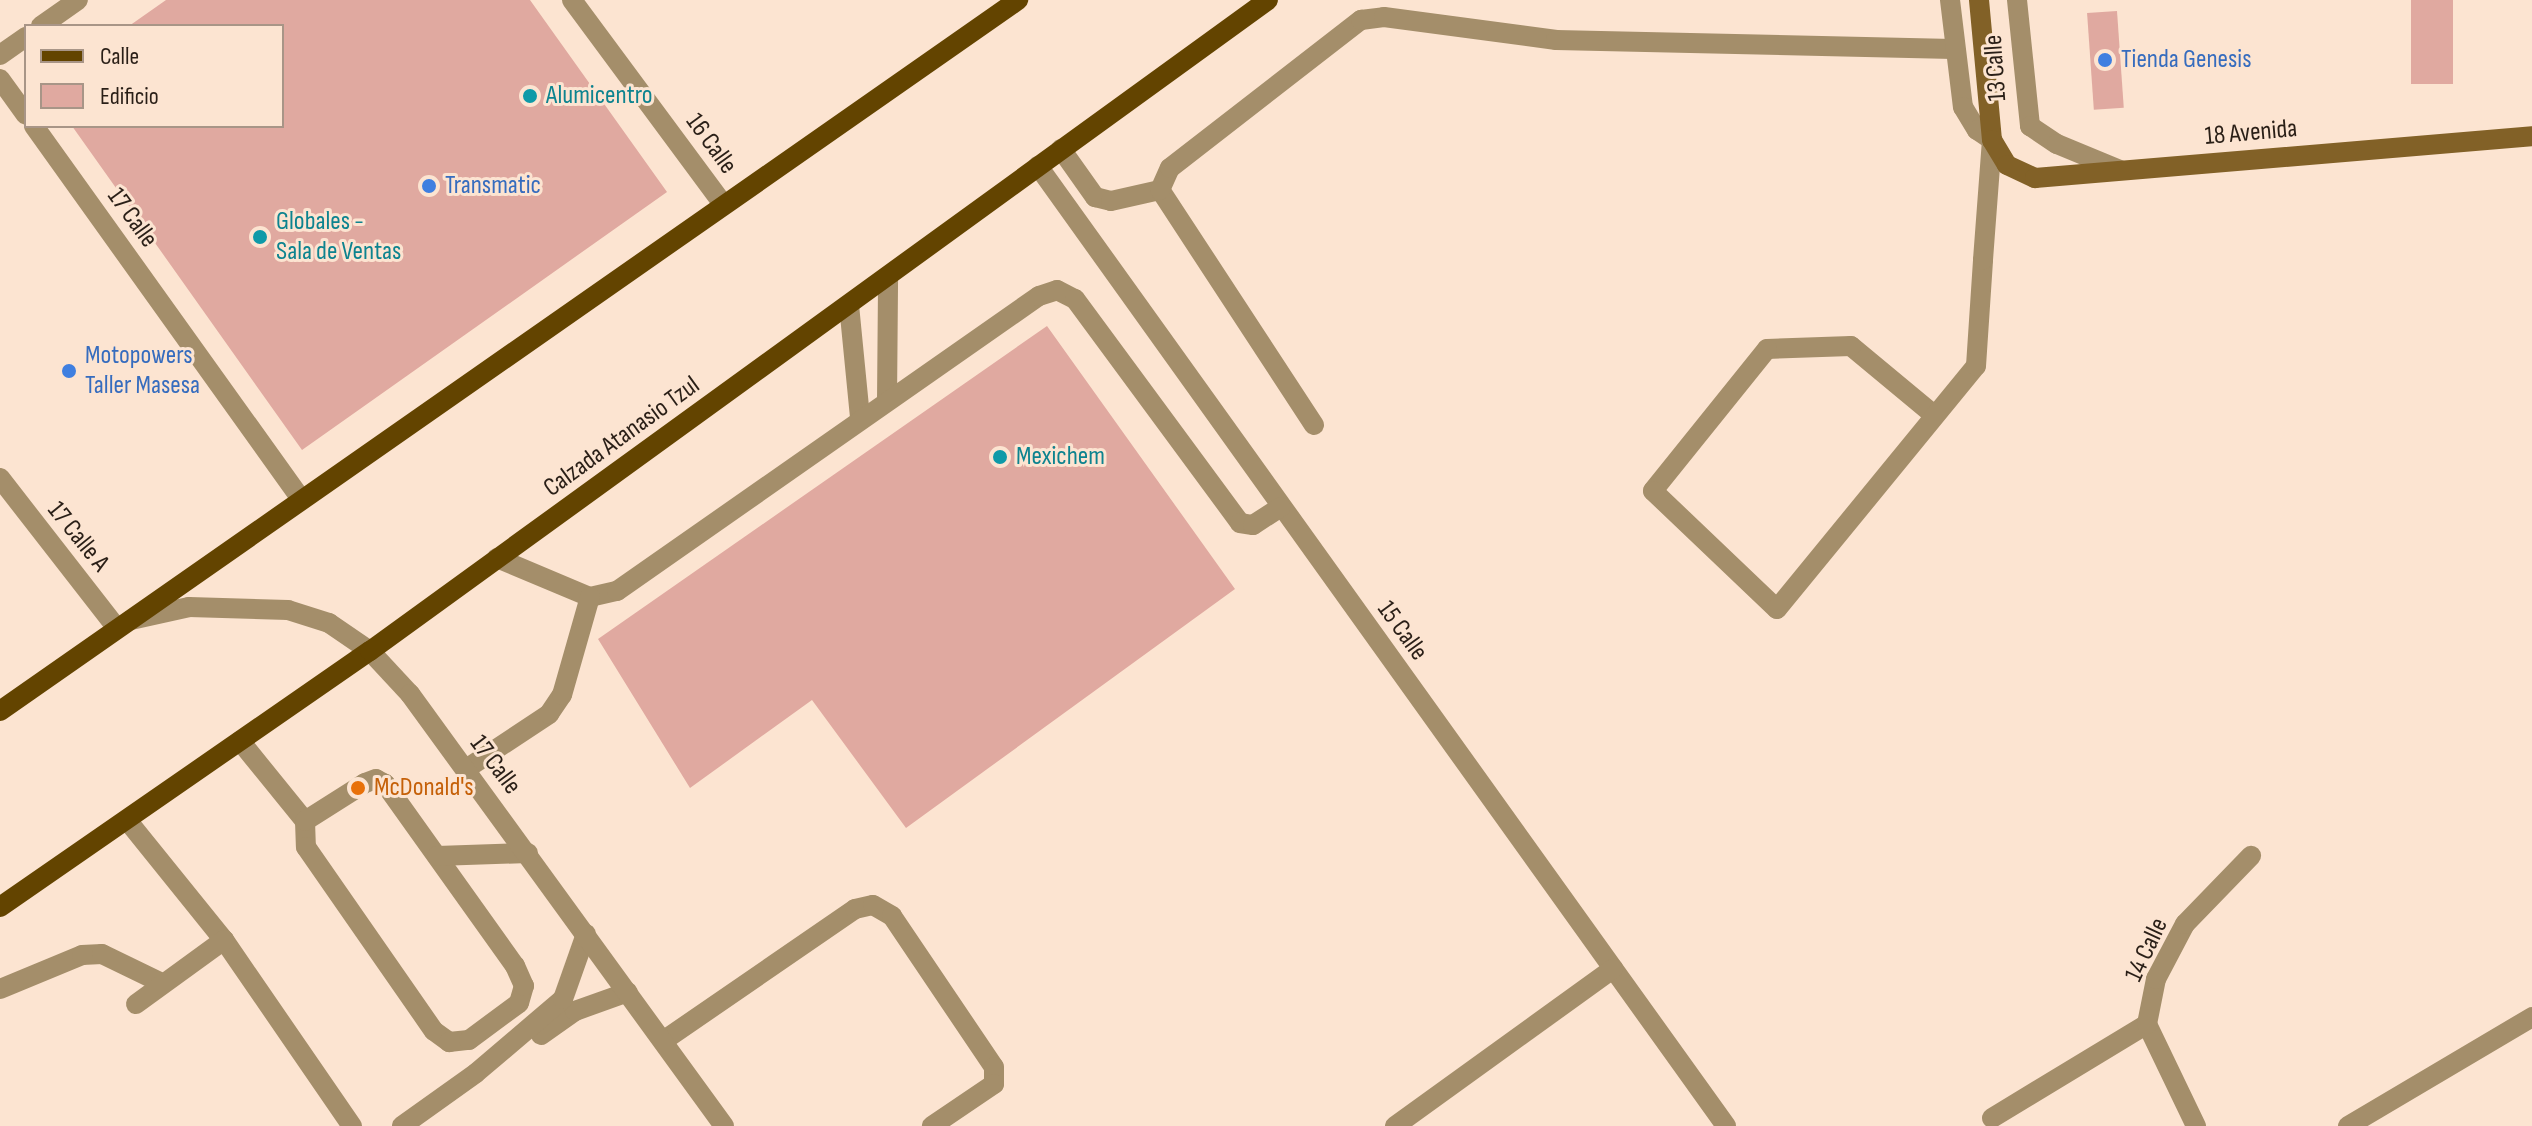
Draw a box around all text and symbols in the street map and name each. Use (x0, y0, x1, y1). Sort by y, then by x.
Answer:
legend (24, 24, 284, 128)
street label: 13 Calle (1978, 34, 2014, 102)
text: Calle (100, 42, 139, 71)
place label: Tienda Genesis (2121, 44, 2252, 76)
marker: Tienda Genesis (2096, 51, 2114, 69)
place label: Alumicentro (546, 80, 653, 112)
text: Edificio (100, 82, 159, 111)
marker: Alumicentro (521, 87, 539, 105)
street label: 16 Calle (679, 108, 743, 180)
street label: 18 Avenida (2204, 113, 2298, 153)
place label: Transmatic (445, 170, 541, 202)
marker: Transmatic (420, 177, 438, 195)
street label: 17 Calle (100, 182, 164, 254)
place label: Globales - Sala de Ventas (276, 206, 401, 268)
marker: Globales - Sala de Ventas (251, 228, 269, 246)
place label: Motopowers Taller Masesa (85, 340, 200, 402)
marker: Motopowers Taller Masesa (60, 362, 78, 380)
street label: Calzada Atanasio Tzul (538, 370, 706, 504)
place label: Mexichem (1016, 441, 1105, 473)
marker: Mexichem (991, 448, 1009, 466)
street label: 17 Calle A (40, 496, 116, 578)
street label: 15 Calle (1370, 595, 1434, 667)
street label: 17 Calle (463, 729, 527, 801)
place label: McDonald's (374, 772, 474, 804)
marker: McDonald's (349, 779, 367, 797)
street label: 14 Calle (2119, 913, 2175, 987)

